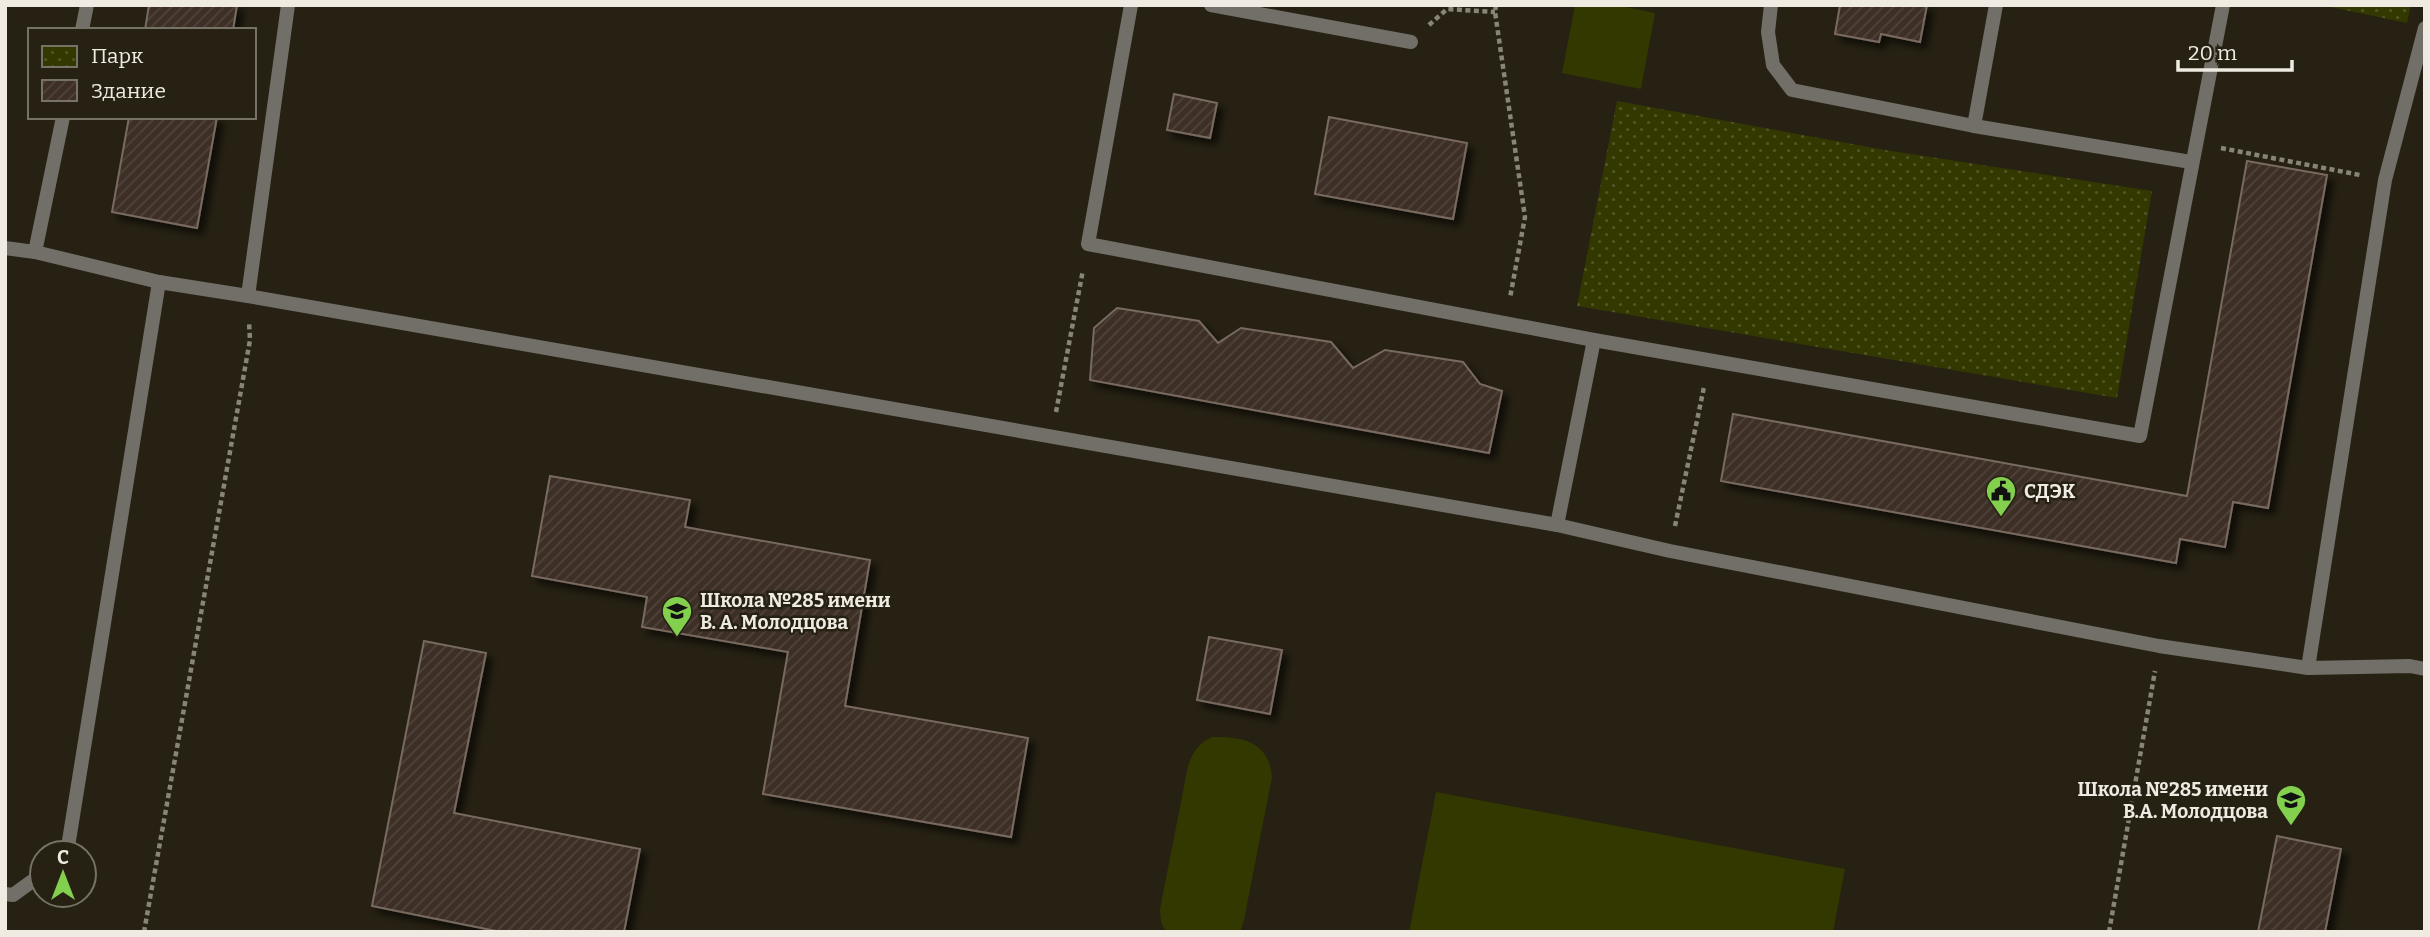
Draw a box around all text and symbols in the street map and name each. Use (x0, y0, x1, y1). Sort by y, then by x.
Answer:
legend (28, 28, 256, 119)
scale bar (2178, 28, 2292, 72)
text: 20 m (2188, 40, 2237, 66)
text: Парк (91, 43, 144, 69)
text: Здание (91, 78, 166, 104)
public building icon: СДЭК (1984, 474, 2018, 518)
place label: СДЭК (2024, 480, 2076, 503)
place label: Школа №285 имени В. А. Молодцова (700, 589, 891, 634)
school or university icon: Школа №285 имени В. А. Молодцова (660, 594, 694, 638)
place label: Школа №285 имени В.А. Молодцова (2077, 778, 2268, 823)
school or university icon: Школа №285 имени В.А. Молодцова (2274, 783, 2308, 827)
north arrow (28, 839, 98, 909)
text: С (57, 846, 69, 869)

